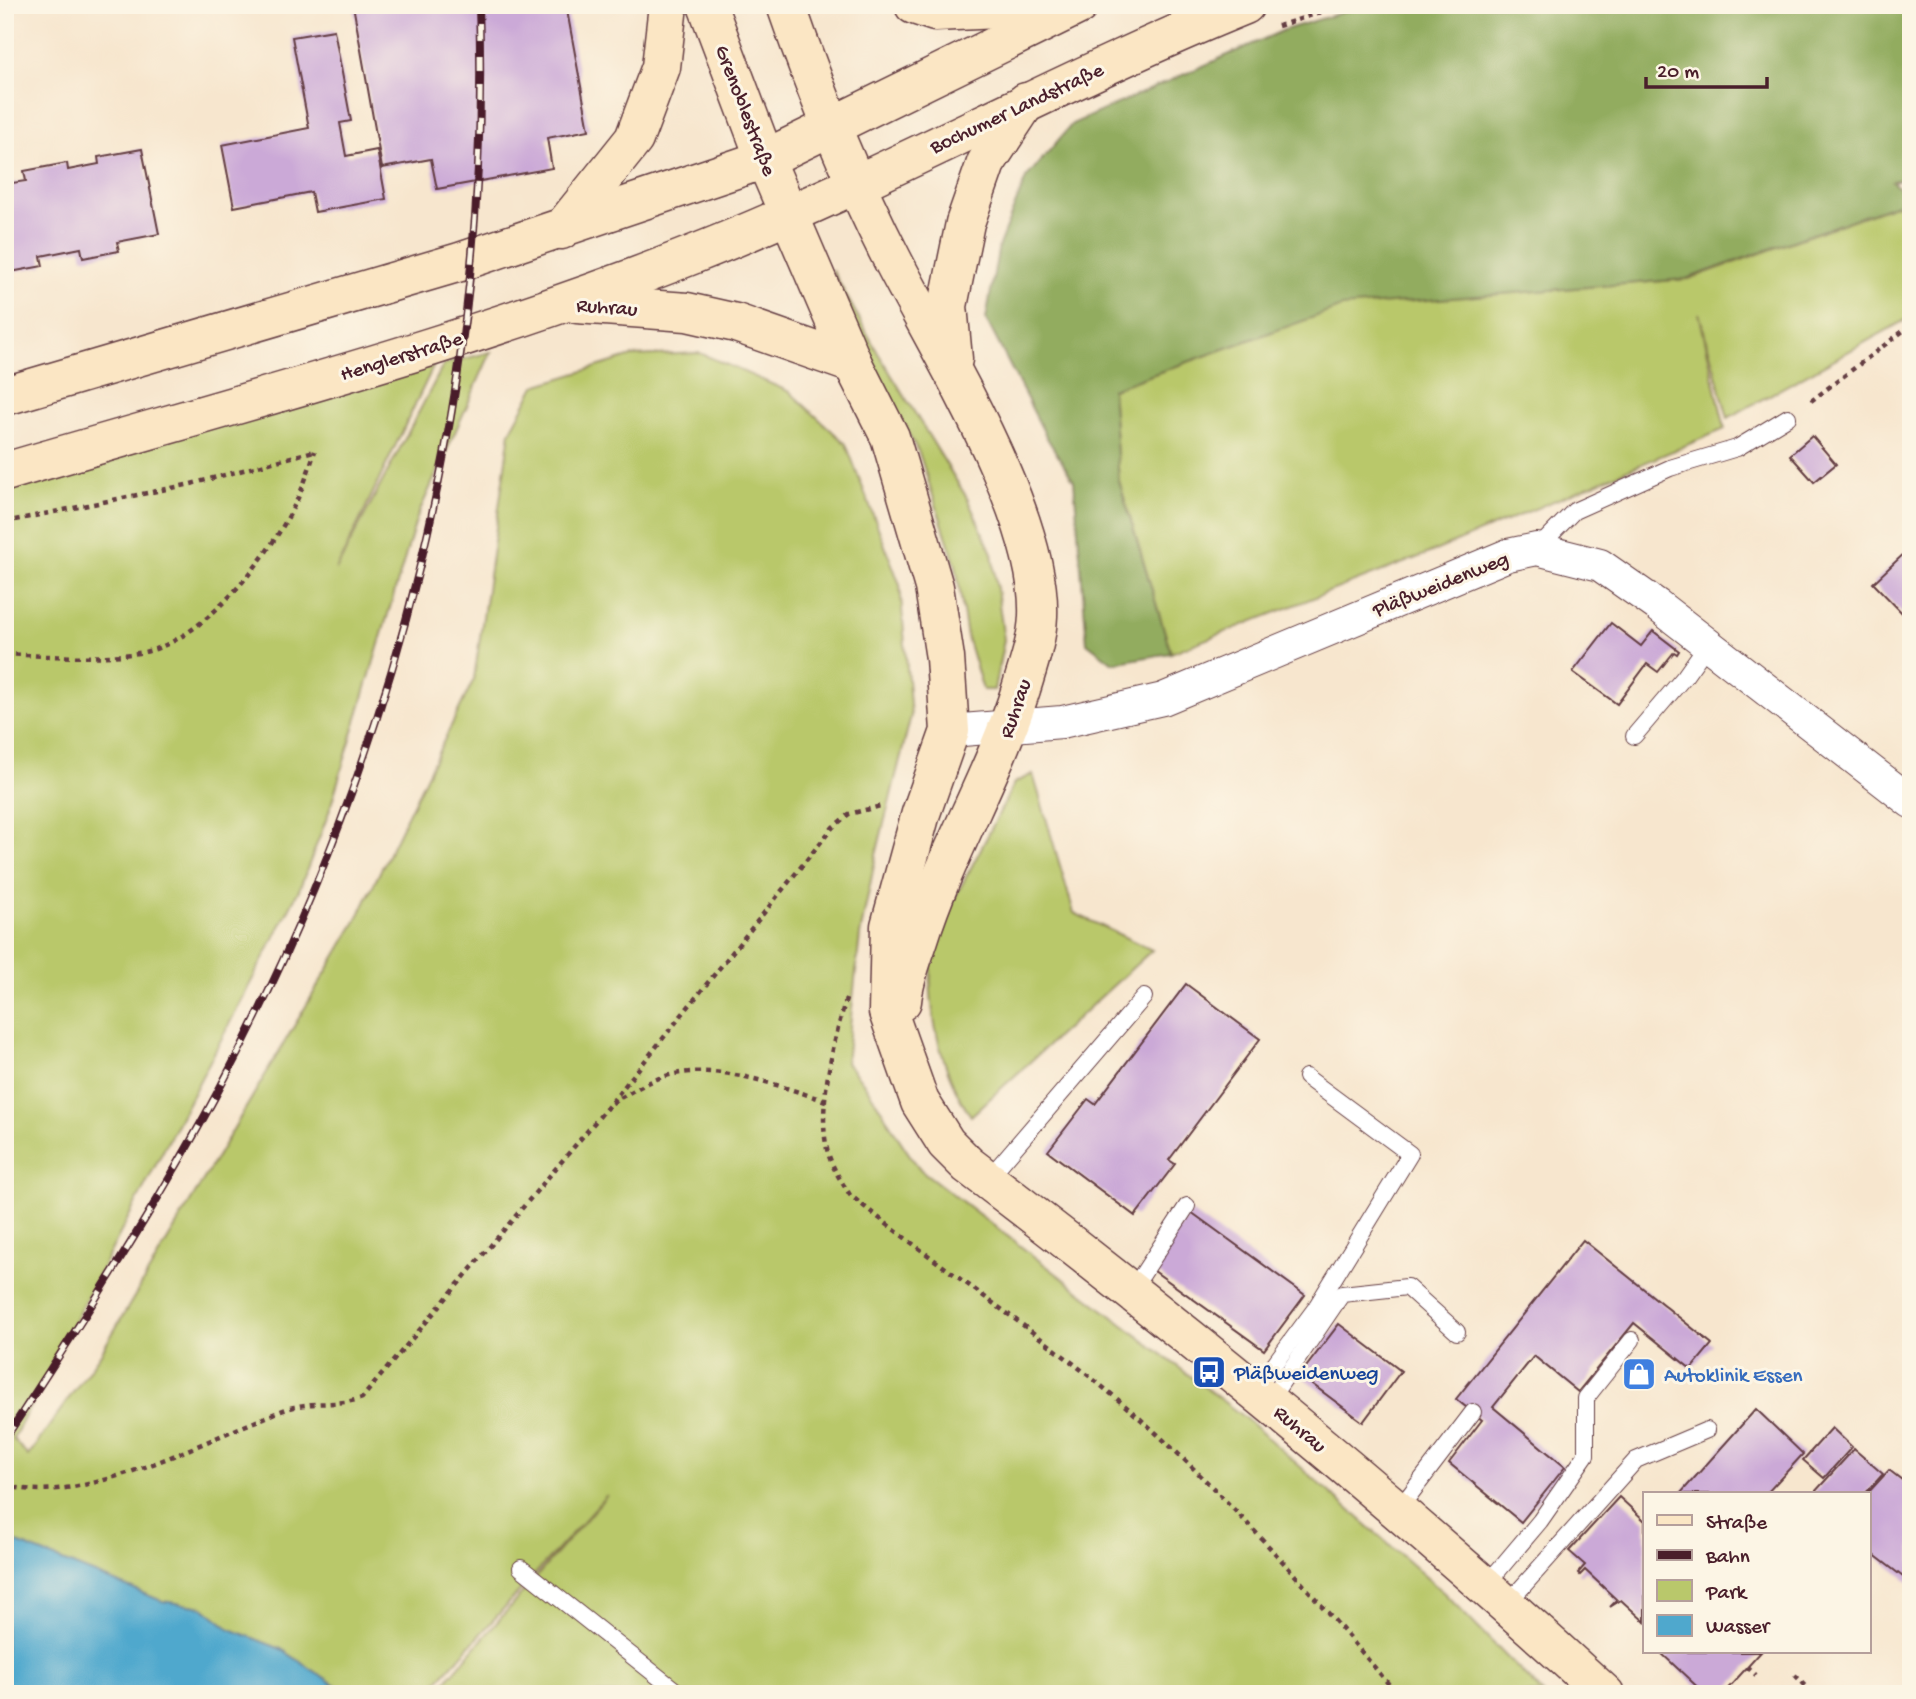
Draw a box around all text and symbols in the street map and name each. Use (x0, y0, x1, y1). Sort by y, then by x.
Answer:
street label: Grenoblestraße (707, 42, 781, 181)
scale bar (1646, 46, 1767, 90)
street label: Bochumer Landstraße (926, 58, 1109, 162)
text: 20 m (1657, 61, 1699, 86)
street label: Ruhrau (575, 295, 638, 324)
street label: Henglerstraße (338, 328, 467, 389)
street label: Pläßweidenweg (1369, 548, 1513, 625)
street label: Ruhrau (996, 676, 1039, 742)
bus stop icon: Pläßweidenweg (1190, 1353, 1228, 1391)
shop icon: Autoklinik Essen (1620, 1355, 1658, 1393)
place label: Pläßweidenweg (1233, 1363, 1379, 1388)
place label: Autoklinik Essen (1664, 1365, 1803, 1390)
street label: Ruhrau (1267, 1401, 1330, 1460)
legend (1643, 1492, 1870, 1654)
text: Straße (1706, 1512, 1768, 1537)
text: Bahn (1705, 1546, 1750, 1571)
text: Park (1705, 1582, 1749, 1607)
text: Wasser (1706, 1616, 1771, 1641)

